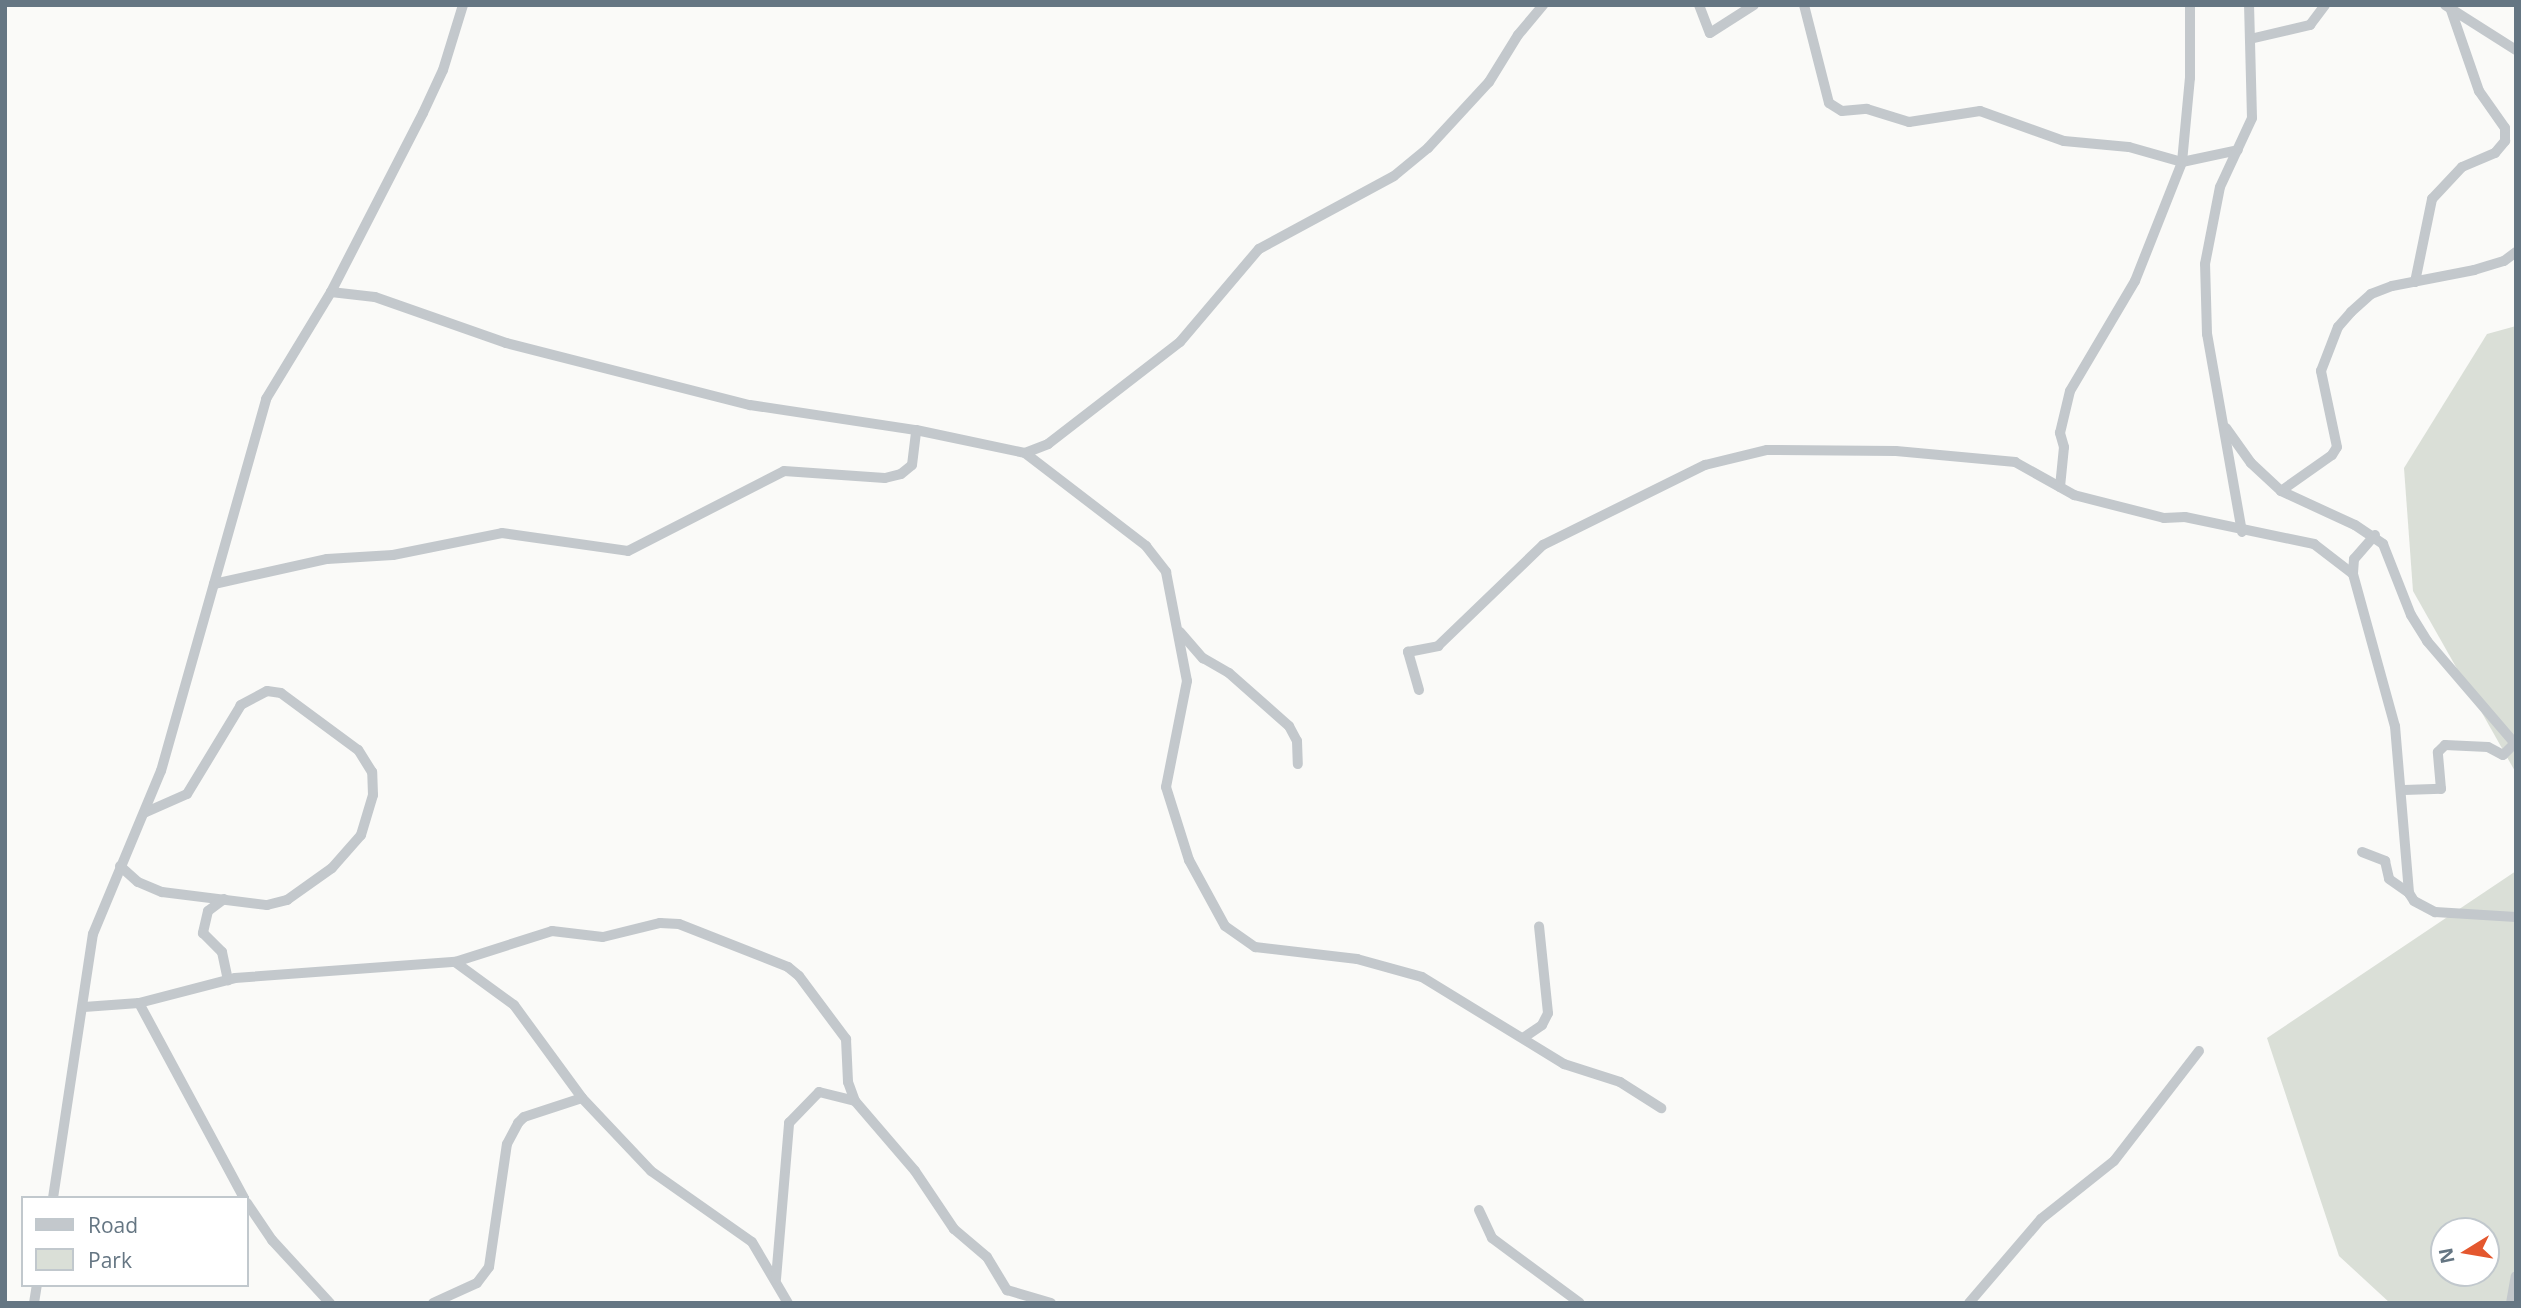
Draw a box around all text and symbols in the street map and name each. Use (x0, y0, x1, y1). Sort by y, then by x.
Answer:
legend (21, 1196, 248, 1287)
text: Road (88, 1211, 138, 1239)
north arrow (2430, 1217, 2500, 1287)
text: Park (88, 1246, 132, 1274)
text: N (2432, 1246, 2461, 1266)

